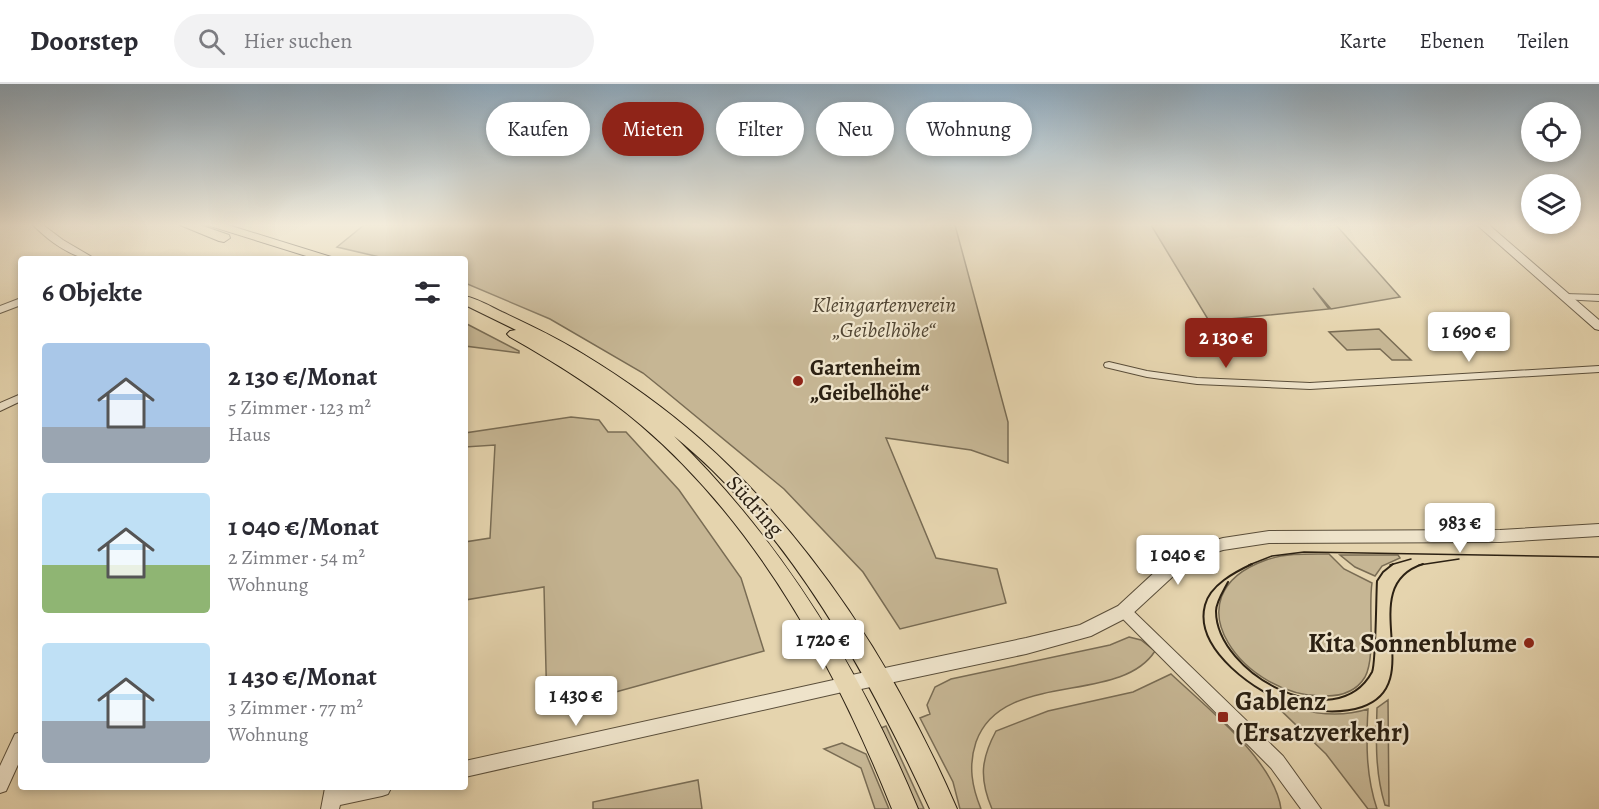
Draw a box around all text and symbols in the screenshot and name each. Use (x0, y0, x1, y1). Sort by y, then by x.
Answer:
search box (174, 14, 594, 68)
text: Doorstep (30, 22, 138, 60)
icon: search (195, 25, 228, 58)
text: Hier suchen (243, 26, 352, 56)
text: Karte (1339, 27, 1387, 55)
text: Ebenen (1420, 27, 1484, 55)
text: Teilen (1517, 27, 1569, 55)
chip: Kaufen (486, 102, 590, 156)
chip: Mieten (602, 102, 704, 156)
chip: Filter (716, 102, 804, 156)
chip: Neu (816, 102, 894, 156)
chip: Wohnung (906, 102, 1032, 156)
map controls (1521, 102, 1581, 234)
button: locate (1521, 102, 1581, 162)
button: layers (1521, 174, 1581, 234)
text: 6 Objekte (42, 275, 143, 310)
icon: filters (411, 276, 444, 309)
park label: Kleingartenverein „Geibelhöhe“ (812, 290, 956, 345)
pin: 1 690 € (1414, 312, 1524, 363)
pin: 2 130 € (1171, 318, 1281, 369)
text: 1 690 € (1442, 318, 1496, 345)
text: 2 130 € (1199, 324, 1253, 351)
place label: Gartenheim „Geibelhöhe“ (810, 353, 929, 408)
text: 2 130 €/Monat (228, 359, 377, 394)
icon: home (90, 367, 162, 439)
marker: Gartenheim „Geibelhöhe“ (791, 374, 805, 388)
text: 5 Zimmer · 123 m² (228, 394, 371, 421)
text: Haus (228, 421, 271, 448)
street label: Südring (719, 469, 791, 543)
pin: 983 € (1418, 503, 1502, 554)
text: 1 040 €/Monat (228, 509, 379, 544)
text: 983 € (1439, 509, 1481, 536)
icon: home (90, 517, 162, 589)
pin: 1 040 € (1123, 535, 1233, 586)
text: 1 040 € (1150, 541, 1206, 568)
text: 2 Zimmer · 54 m² (228, 544, 365, 571)
text: Wohnung (228, 571, 309, 598)
pin: 1 720 € (768, 620, 878, 671)
place label: Kita Sonnenblume (1308, 625, 1517, 661)
text: 1 720 € (796, 626, 850, 653)
marker: Kita Sonnenblume (1522, 636, 1536, 650)
text: 1 430 €/Monat (228, 659, 377, 694)
icon: home (90, 667, 162, 739)
pin: 1 430 € (521, 676, 631, 727)
text: 1 430 € (549, 682, 603, 709)
place label: Gablenz (Ersatzverkehr) (1235, 683, 1410, 750)
text: 3 Zimmer · 77 m² (228, 694, 363, 721)
marker: Gablenz (Ersatzverkehr) (1216, 710, 1230, 724)
text: Wohnung (228, 721, 309, 748)

